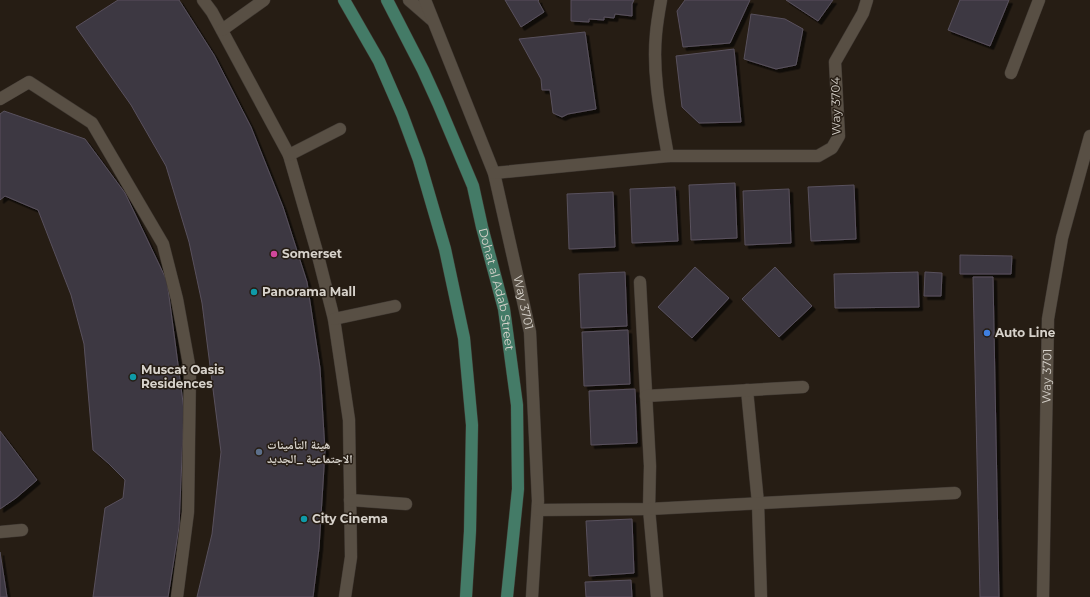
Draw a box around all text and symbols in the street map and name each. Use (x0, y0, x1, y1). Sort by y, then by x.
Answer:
street label: Way 3704 (827, 77, 844, 135)
street label: Dohat al Adab Street (476, 226, 518, 352)
place label: Somerset (282, 246, 343, 261)
marker: Somerset (269, 249, 279, 259)
street label: Way 3701 (510, 274, 537, 331)
place label: Panorama Mall (262, 284, 356, 299)
marker: Panorama Mall (249, 287, 259, 297)
place label: Auto Line (994, 325, 1056, 340)
marker: Auto Line (982, 328, 992, 338)
street label: Way 3701 (1038, 348, 1054, 404)
place label: Muscat Oasis Residences (141, 362, 225, 391)
marker: Muscat Oasis Residences (128, 372, 138, 382)
place label: هيئة التأمينات الاجتماعية _الجديد (267, 437, 353, 466)
marker: هيئة التأمينات الاجتماعية _الجديد (254, 447, 264, 457)
place label: City Cinema (312, 511, 388, 526)
marker: City Cinema (299, 514, 309, 524)

